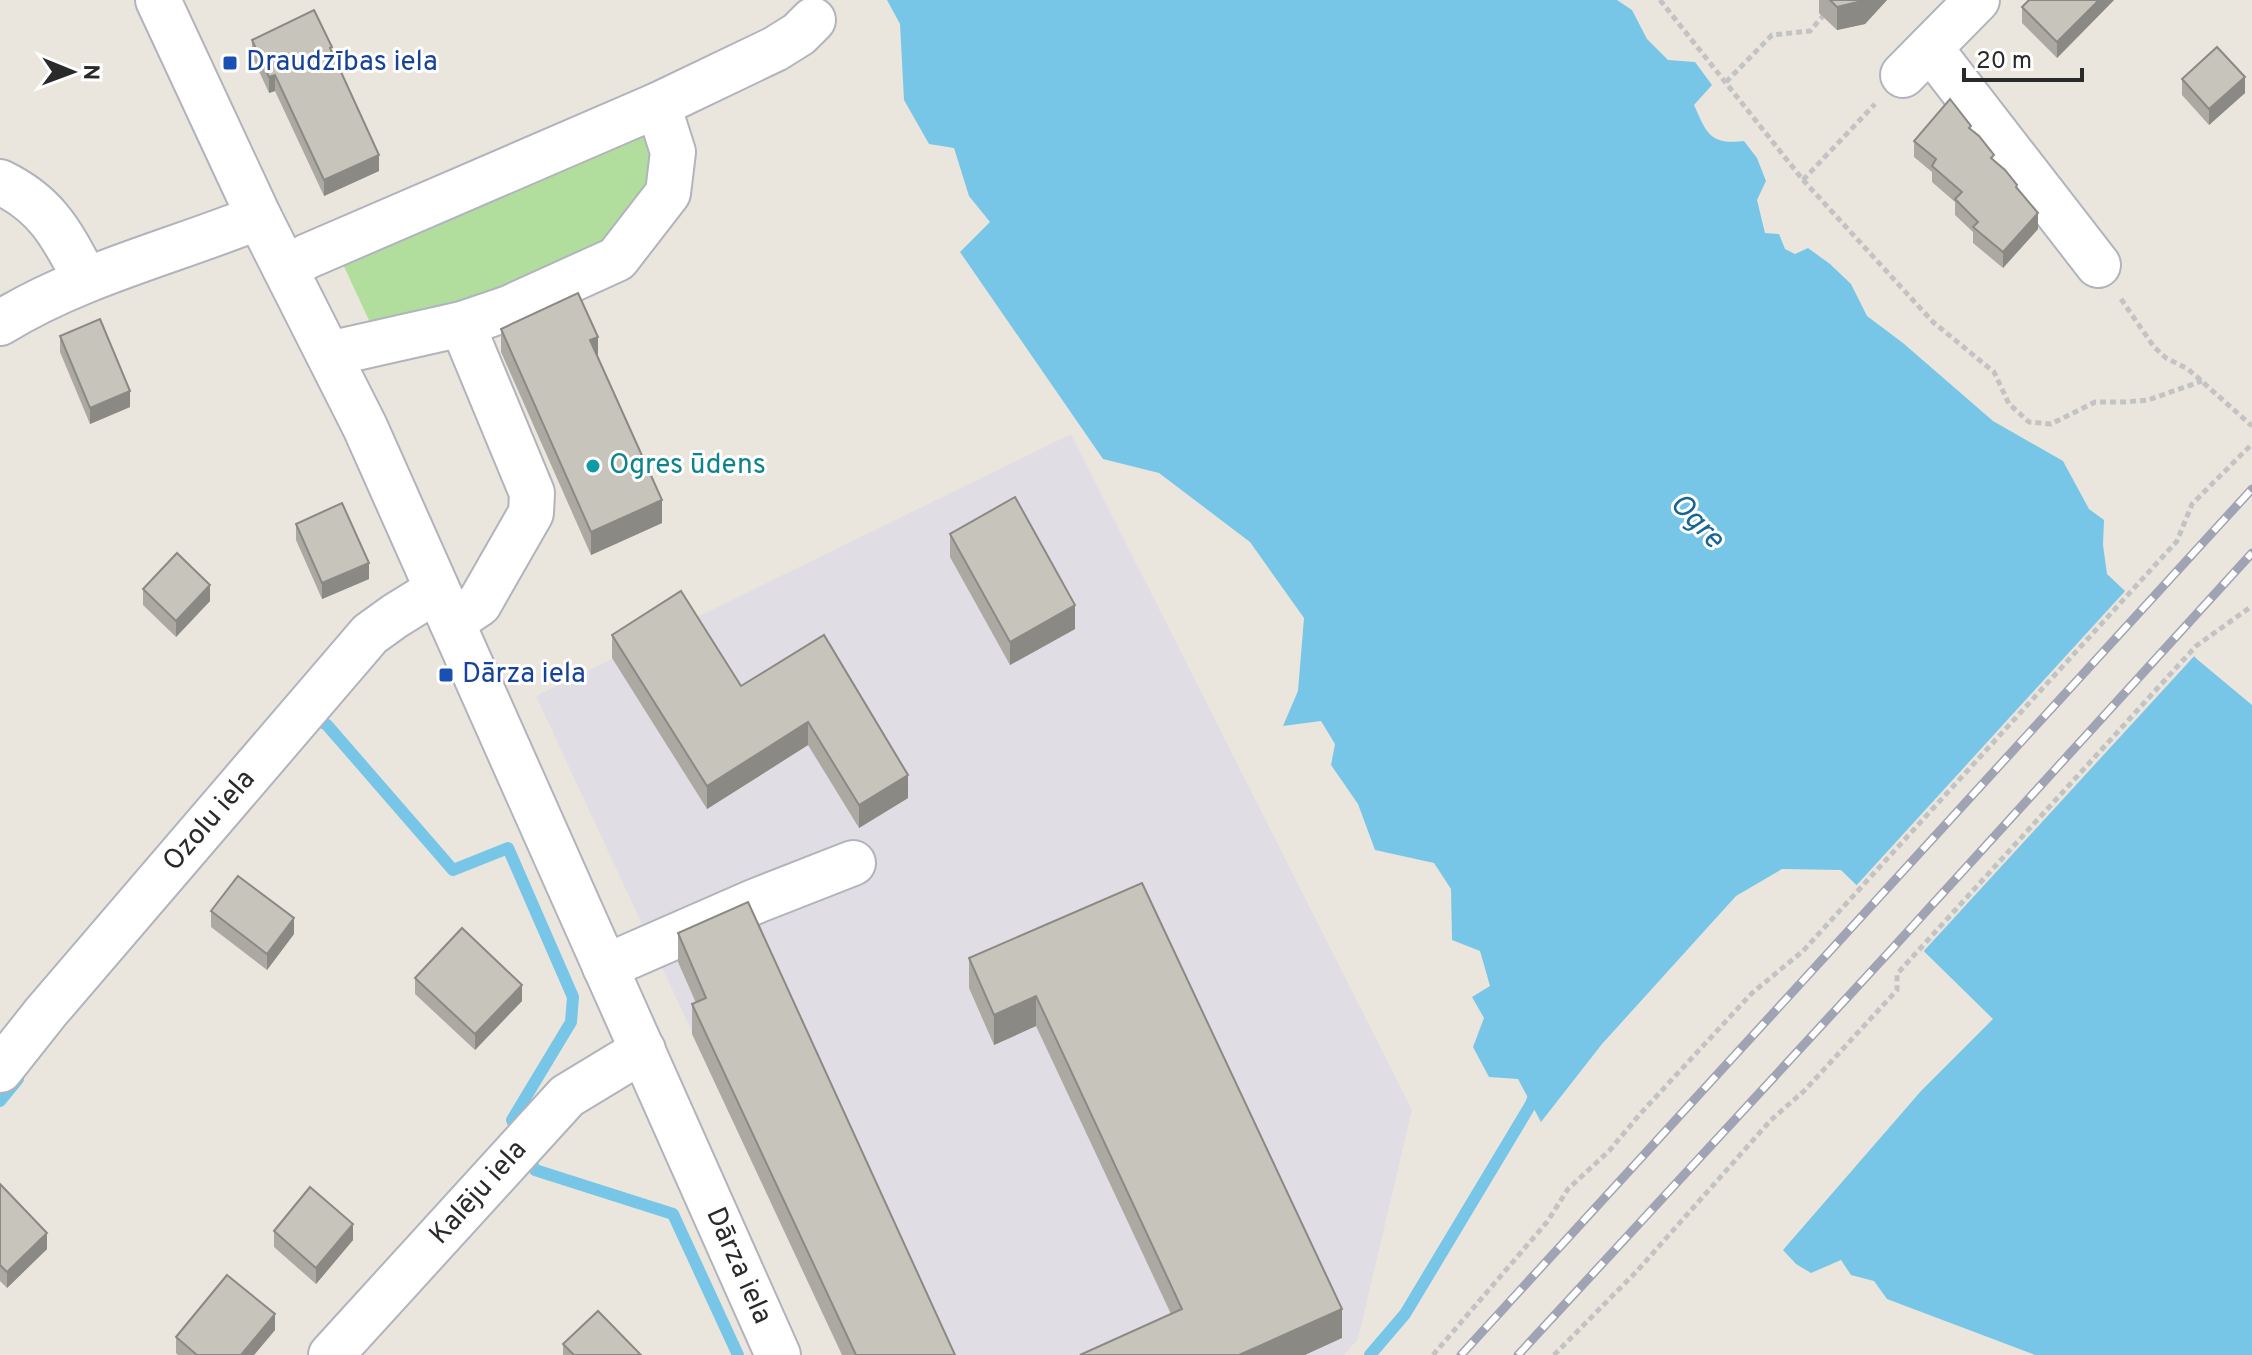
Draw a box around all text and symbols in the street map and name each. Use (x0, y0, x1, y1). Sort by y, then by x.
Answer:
north arrow (32, 32, 112, 112)
scale bar (1964, 32, 2082, 82)
place label: Draudzības iela (246, 45, 438, 81)
text: 20 m (1976, 47, 2032, 77)
marker: Draudzības iela (221, 54, 239, 72)
text: N (76, 64, 103, 80)
place label: Ogres ūdens (609, 448, 766, 484)
marker: Ogres ūdens (584, 457, 602, 475)
water label: Ogre (1661, 487, 1732, 558)
place label: Dārza iela (462, 657, 586, 693)
marker: Dārza iela (437, 666, 455, 684)
street label: Ozolu iela (156, 763, 264, 879)
street label: Kalēju iela (423, 1133, 535, 1253)
street label: Dārza iela (696, 1202, 780, 1330)

